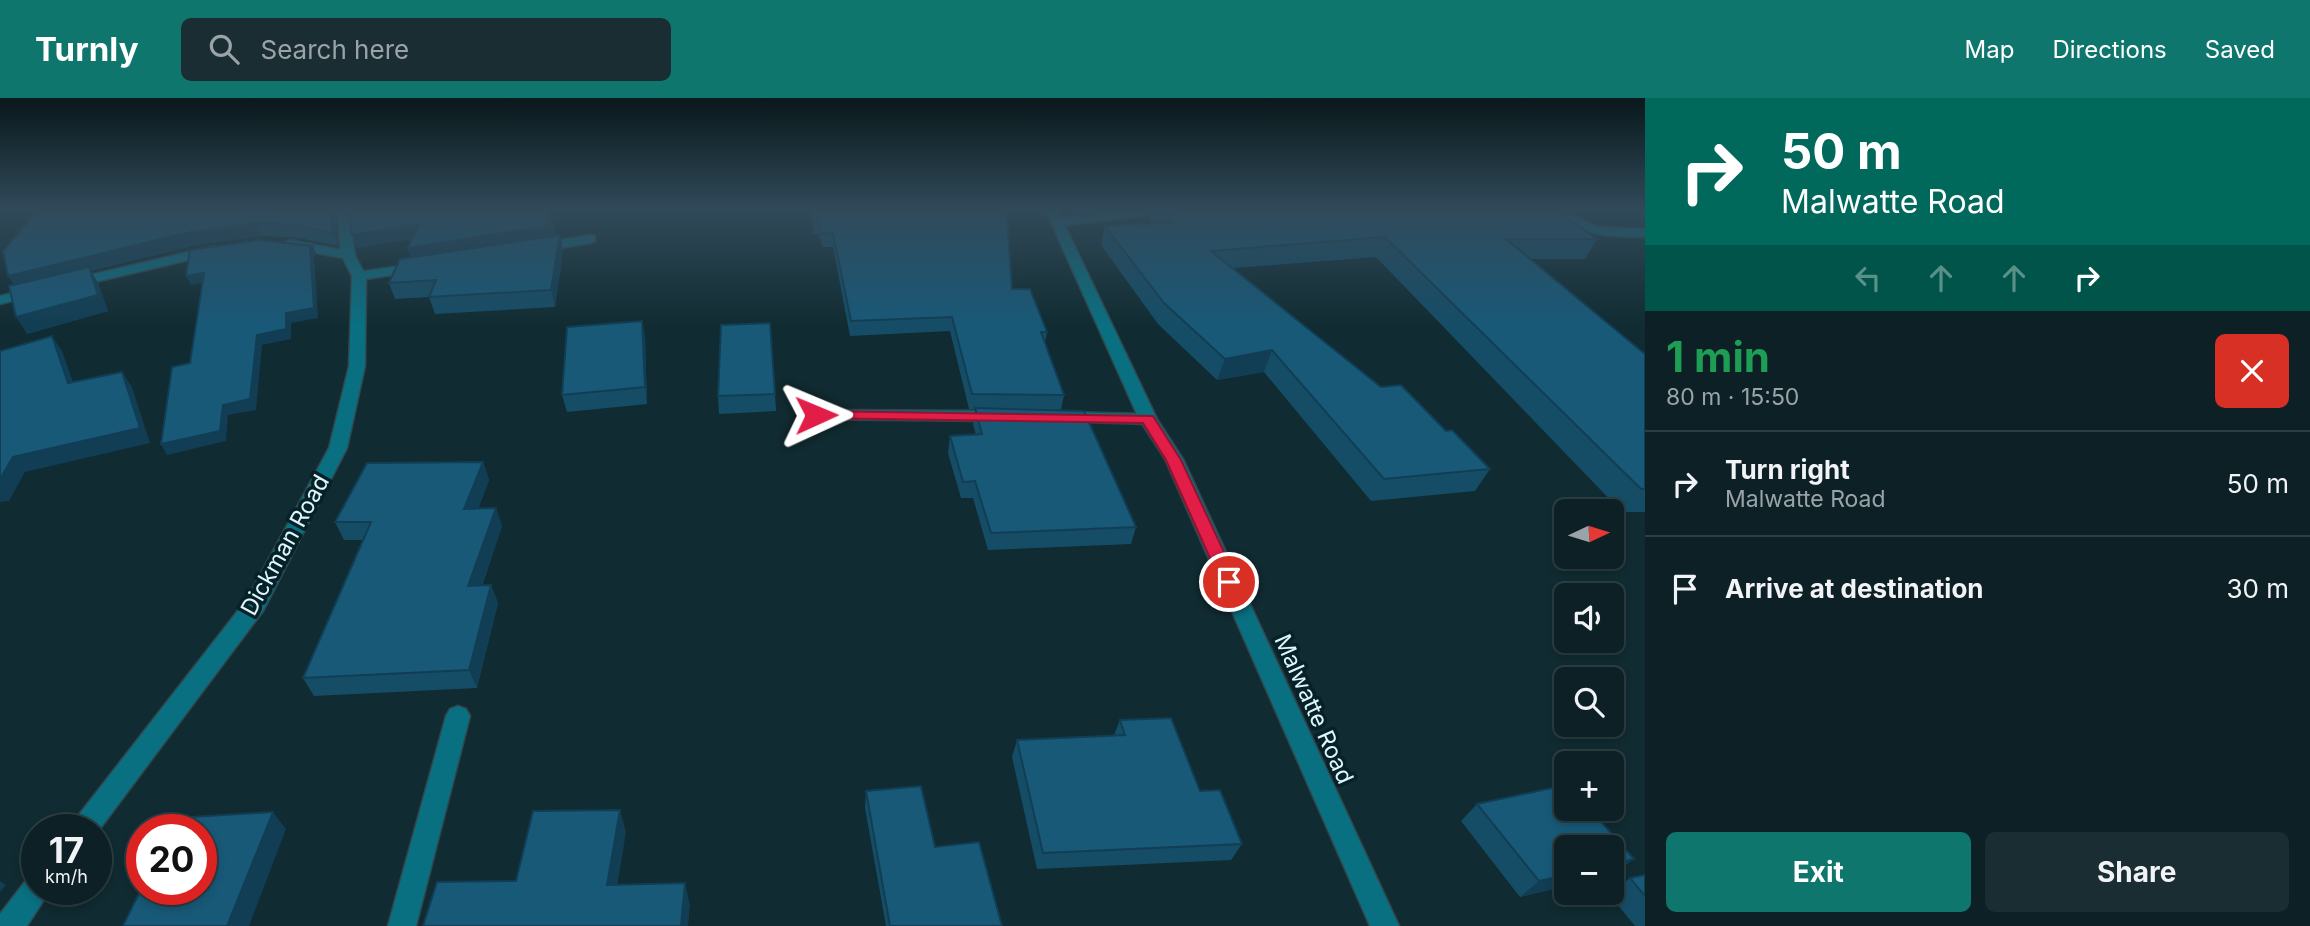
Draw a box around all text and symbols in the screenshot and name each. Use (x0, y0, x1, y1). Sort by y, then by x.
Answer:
search box (181, 18, 671, 81)
text: Turnly (35, 29, 139, 69)
icon: search (205, 30, 243, 68)
text: Search here (261, 34, 409, 65)
text: Map (1965, 35, 2014, 64)
text: Directions (2052, 35, 2167, 64)
text: Saved (2205, 35, 2275, 64)
text: 50 m (1781, 122, 1902, 181)
icon: right (1666, 126, 1757, 217)
text: Malwatte Road (1781, 182, 2004, 221)
icon: left (1849, 259, 1887, 297)
icon: ahead (1922, 259, 1960, 297)
icon: ahead (1995, 259, 2033, 297)
icon: right (2068, 259, 2106, 297)
text: 1 min (1666, 331, 1770, 382)
button: close (2215, 334, 2289, 408)
position arrow (779, 378, 853, 452)
text: 80 m · 15:50 (1666, 383, 1799, 411)
text: Turn right (1725, 454, 1850, 485)
icon: right (1666, 465, 1704, 503)
text: 50 m (2227, 468, 2289, 499)
street label: Dickman Road (235, 470, 335, 620)
text: Malwatte Road (1725, 485, 1886, 513)
north arrow (1554, 499, 1624, 569)
map controls (1554, 499, 1624, 905)
pin (1199, 552, 1259, 612)
icon: arrive (1210, 563, 1248, 601)
icon: arrive (1666, 570, 1704, 608)
text: Arrive at destination (1725, 573, 1984, 604)
text: 30 m (2226, 573, 2289, 604)
button: sound (1554, 583, 1624, 653)
street label: Malwatte Road (1269, 630, 1359, 788)
button: search (1554, 667, 1624, 737)
button: + (1554, 751, 1624, 821)
speed limit sign: 20 (126, 814, 217, 905)
text: 17 (49, 829, 84, 871)
button: Exit (1666, 832, 1971, 912)
button: Share (1985, 832, 2289, 912)
button: − (1554, 835, 1624, 905)
text: km/h (45, 866, 88, 887)

